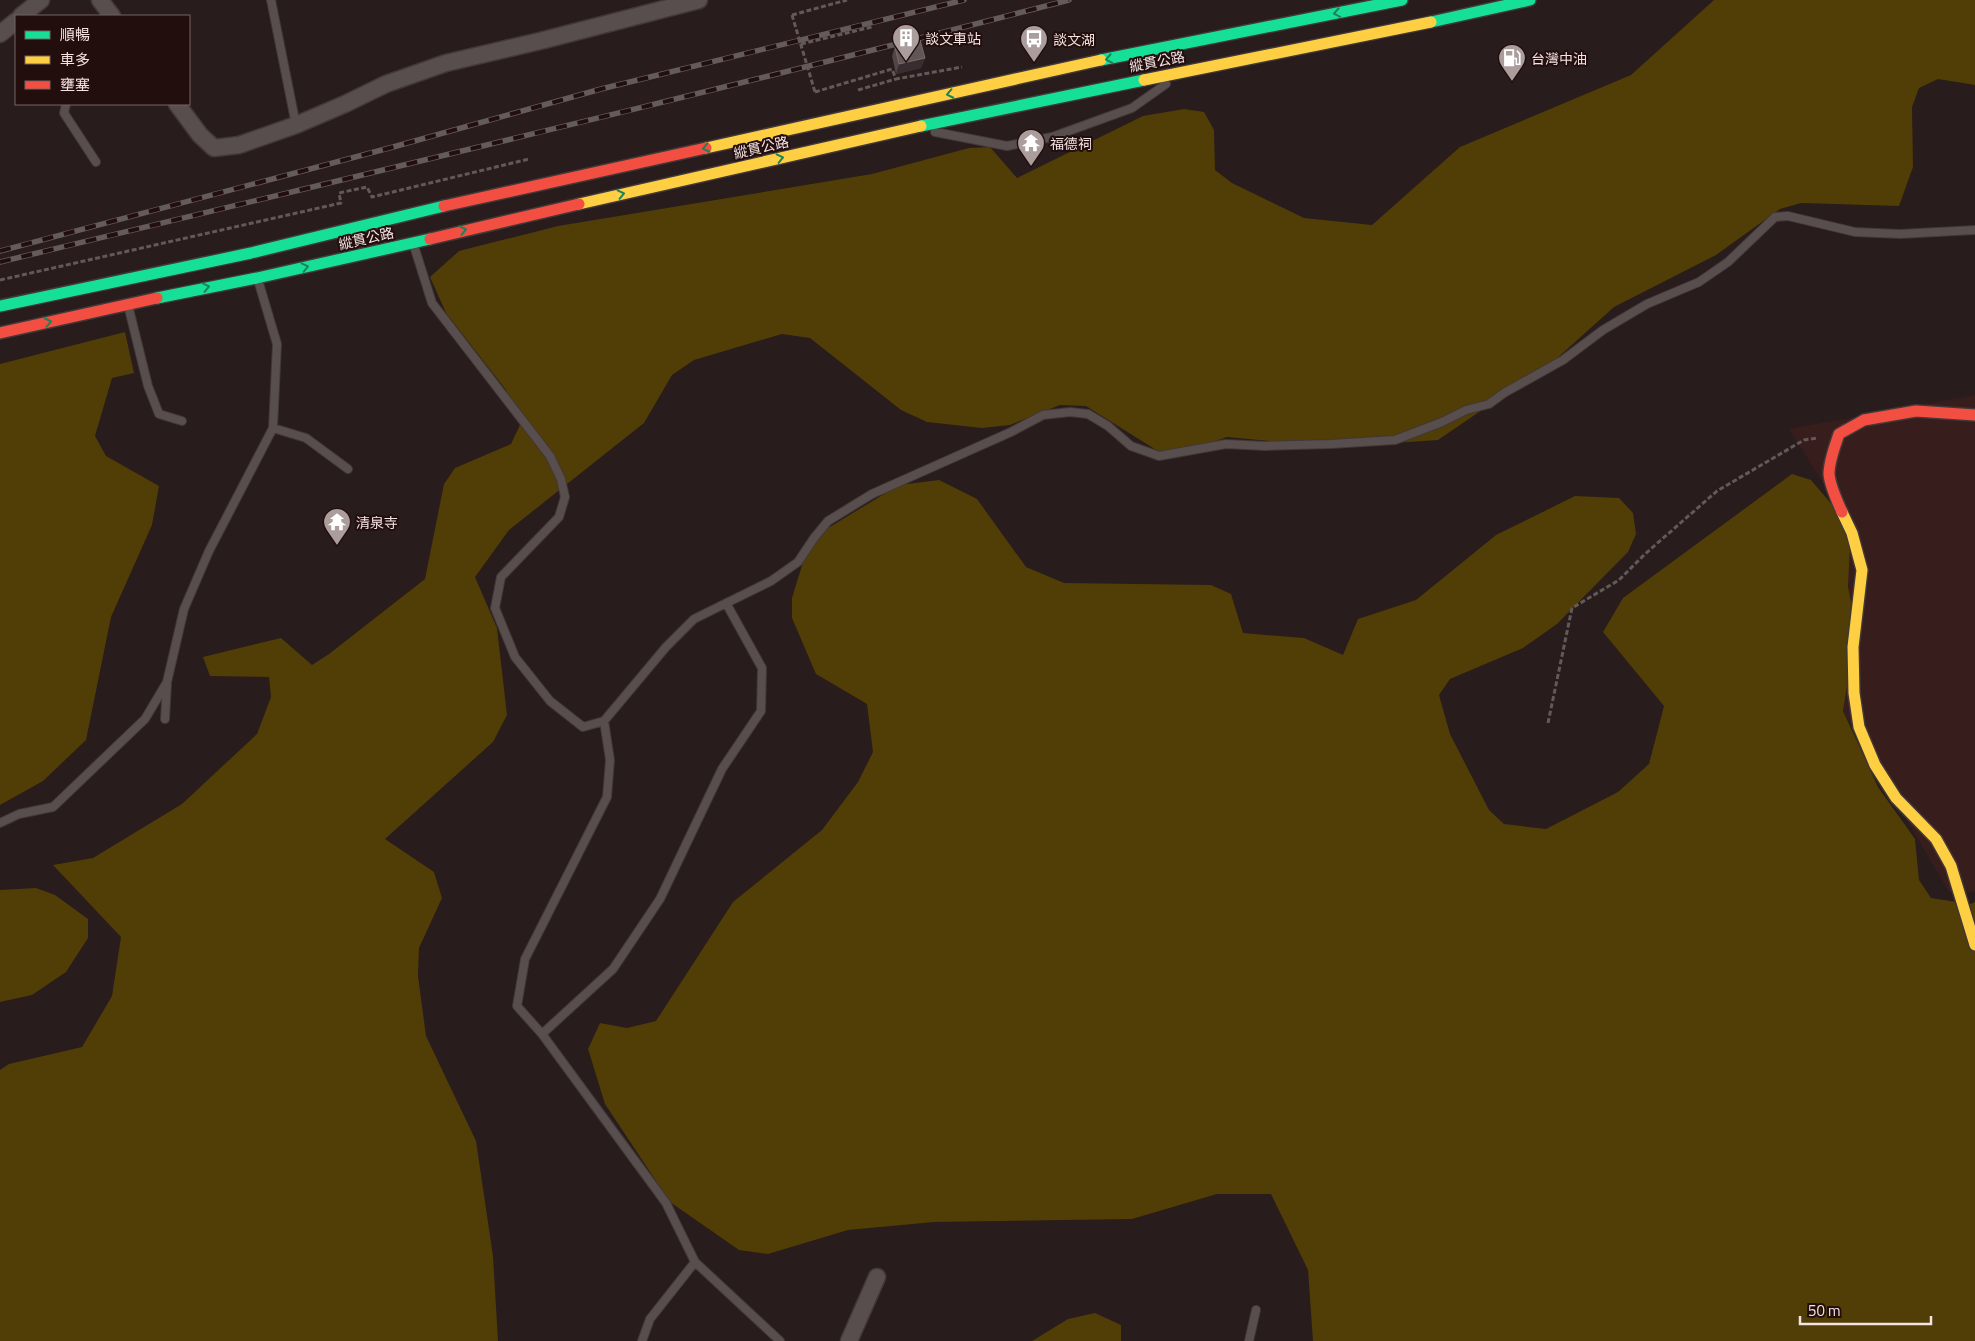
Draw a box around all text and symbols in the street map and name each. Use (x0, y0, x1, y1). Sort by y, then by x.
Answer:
one-way arrow (1333, 7, 1341, 18)
legend (15, 15, 190, 105)
text: 順暢 (60, 23, 90, 46)
building icon: 談文車站 (891, 23, 921, 62)
bus stop icon: 談文湖 (1019, 24, 1049, 63)
place label: 談文車站 (925, 28, 981, 49)
place label: 談文湖 (1053, 29, 1095, 50)
fuel station icon: 台灣中油 (1497, 43, 1527, 82)
street label: 縱貫公路 (1128, 45, 1186, 77)
text: 車多 (60, 48, 90, 71)
place label: 台灣中油 (1531, 48, 1587, 69)
one-way arrow (1105, 53, 1113, 63)
text: 壅塞 (60, 73, 90, 96)
one-way arrow (946, 88, 955, 99)
temple icon: 福德祠 (1016, 128, 1046, 167)
street label: 縱貫公路 (731, 130, 791, 164)
place label: 福德祠 (1050, 133, 1092, 154)
one-way arrow (702, 142, 711, 153)
one-way arrow (775, 153, 784, 164)
one-way arrow (617, 189, 626, 200)
street label: 縱貫公路 (336, 221, 396, 255)
one-way arrow (459, 226, 468, 236)
one-way arrow (300, 262, 309, 273)
one-way arrow (202, 282, 211, 293)
one-way arrow (43, 318, 52, 328)
temple icon: 清泉寺 (322, 507, 352, 546)
place label: 清泉寺 (356, 512, 398, 533)
scale bar (1800, 1294, 1931, 1326)
text: 50 m (1808, 1299, 1841, 1322)

